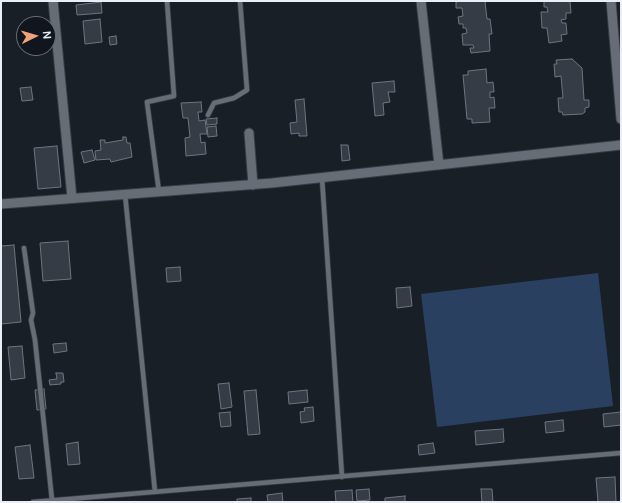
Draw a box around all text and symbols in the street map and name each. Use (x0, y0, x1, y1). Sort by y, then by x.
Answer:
north arrow (16, 16, 56, 56)
text: N (40, 30, 55, 40)

